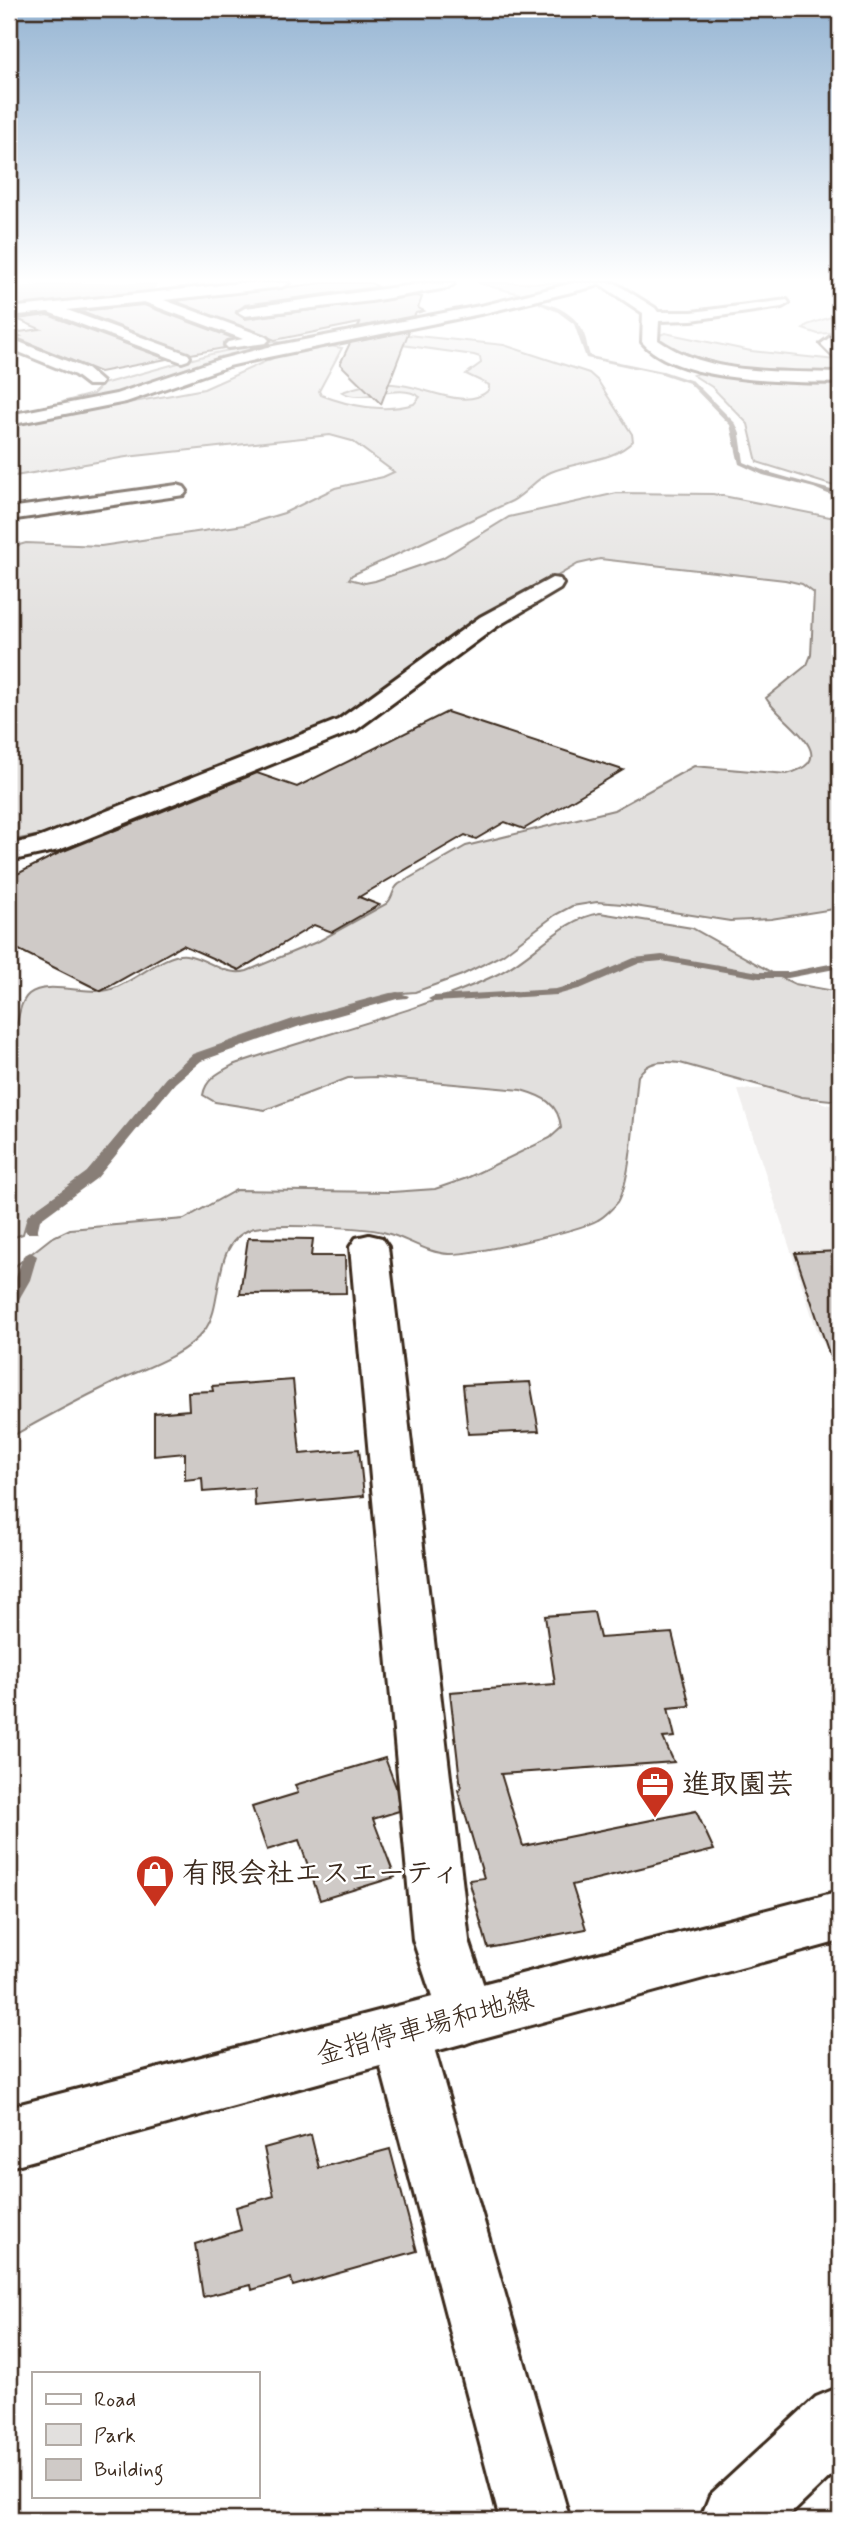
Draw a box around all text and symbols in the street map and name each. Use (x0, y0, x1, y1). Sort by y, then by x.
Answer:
office icon: 進取園芸 (634, 1764, 676, 1819)
place label: 進取園芸 (682, 1767, 794, 1804)
shop icon: 有限会社エスエーティ (134, 1853, 176, 1908)
place label: 有限会社エスエーティ (182, 1856, 460, 1893)
street label: 金指停車場和地線 (312, 1981, 538, 2075)
legend (32, 2372, 259, 2498)
text: Road (94, 2386, 136, 2414)
text: Park (94, 2422, 136, 2450)
text: Building (94, 2456, 164, 2486)

